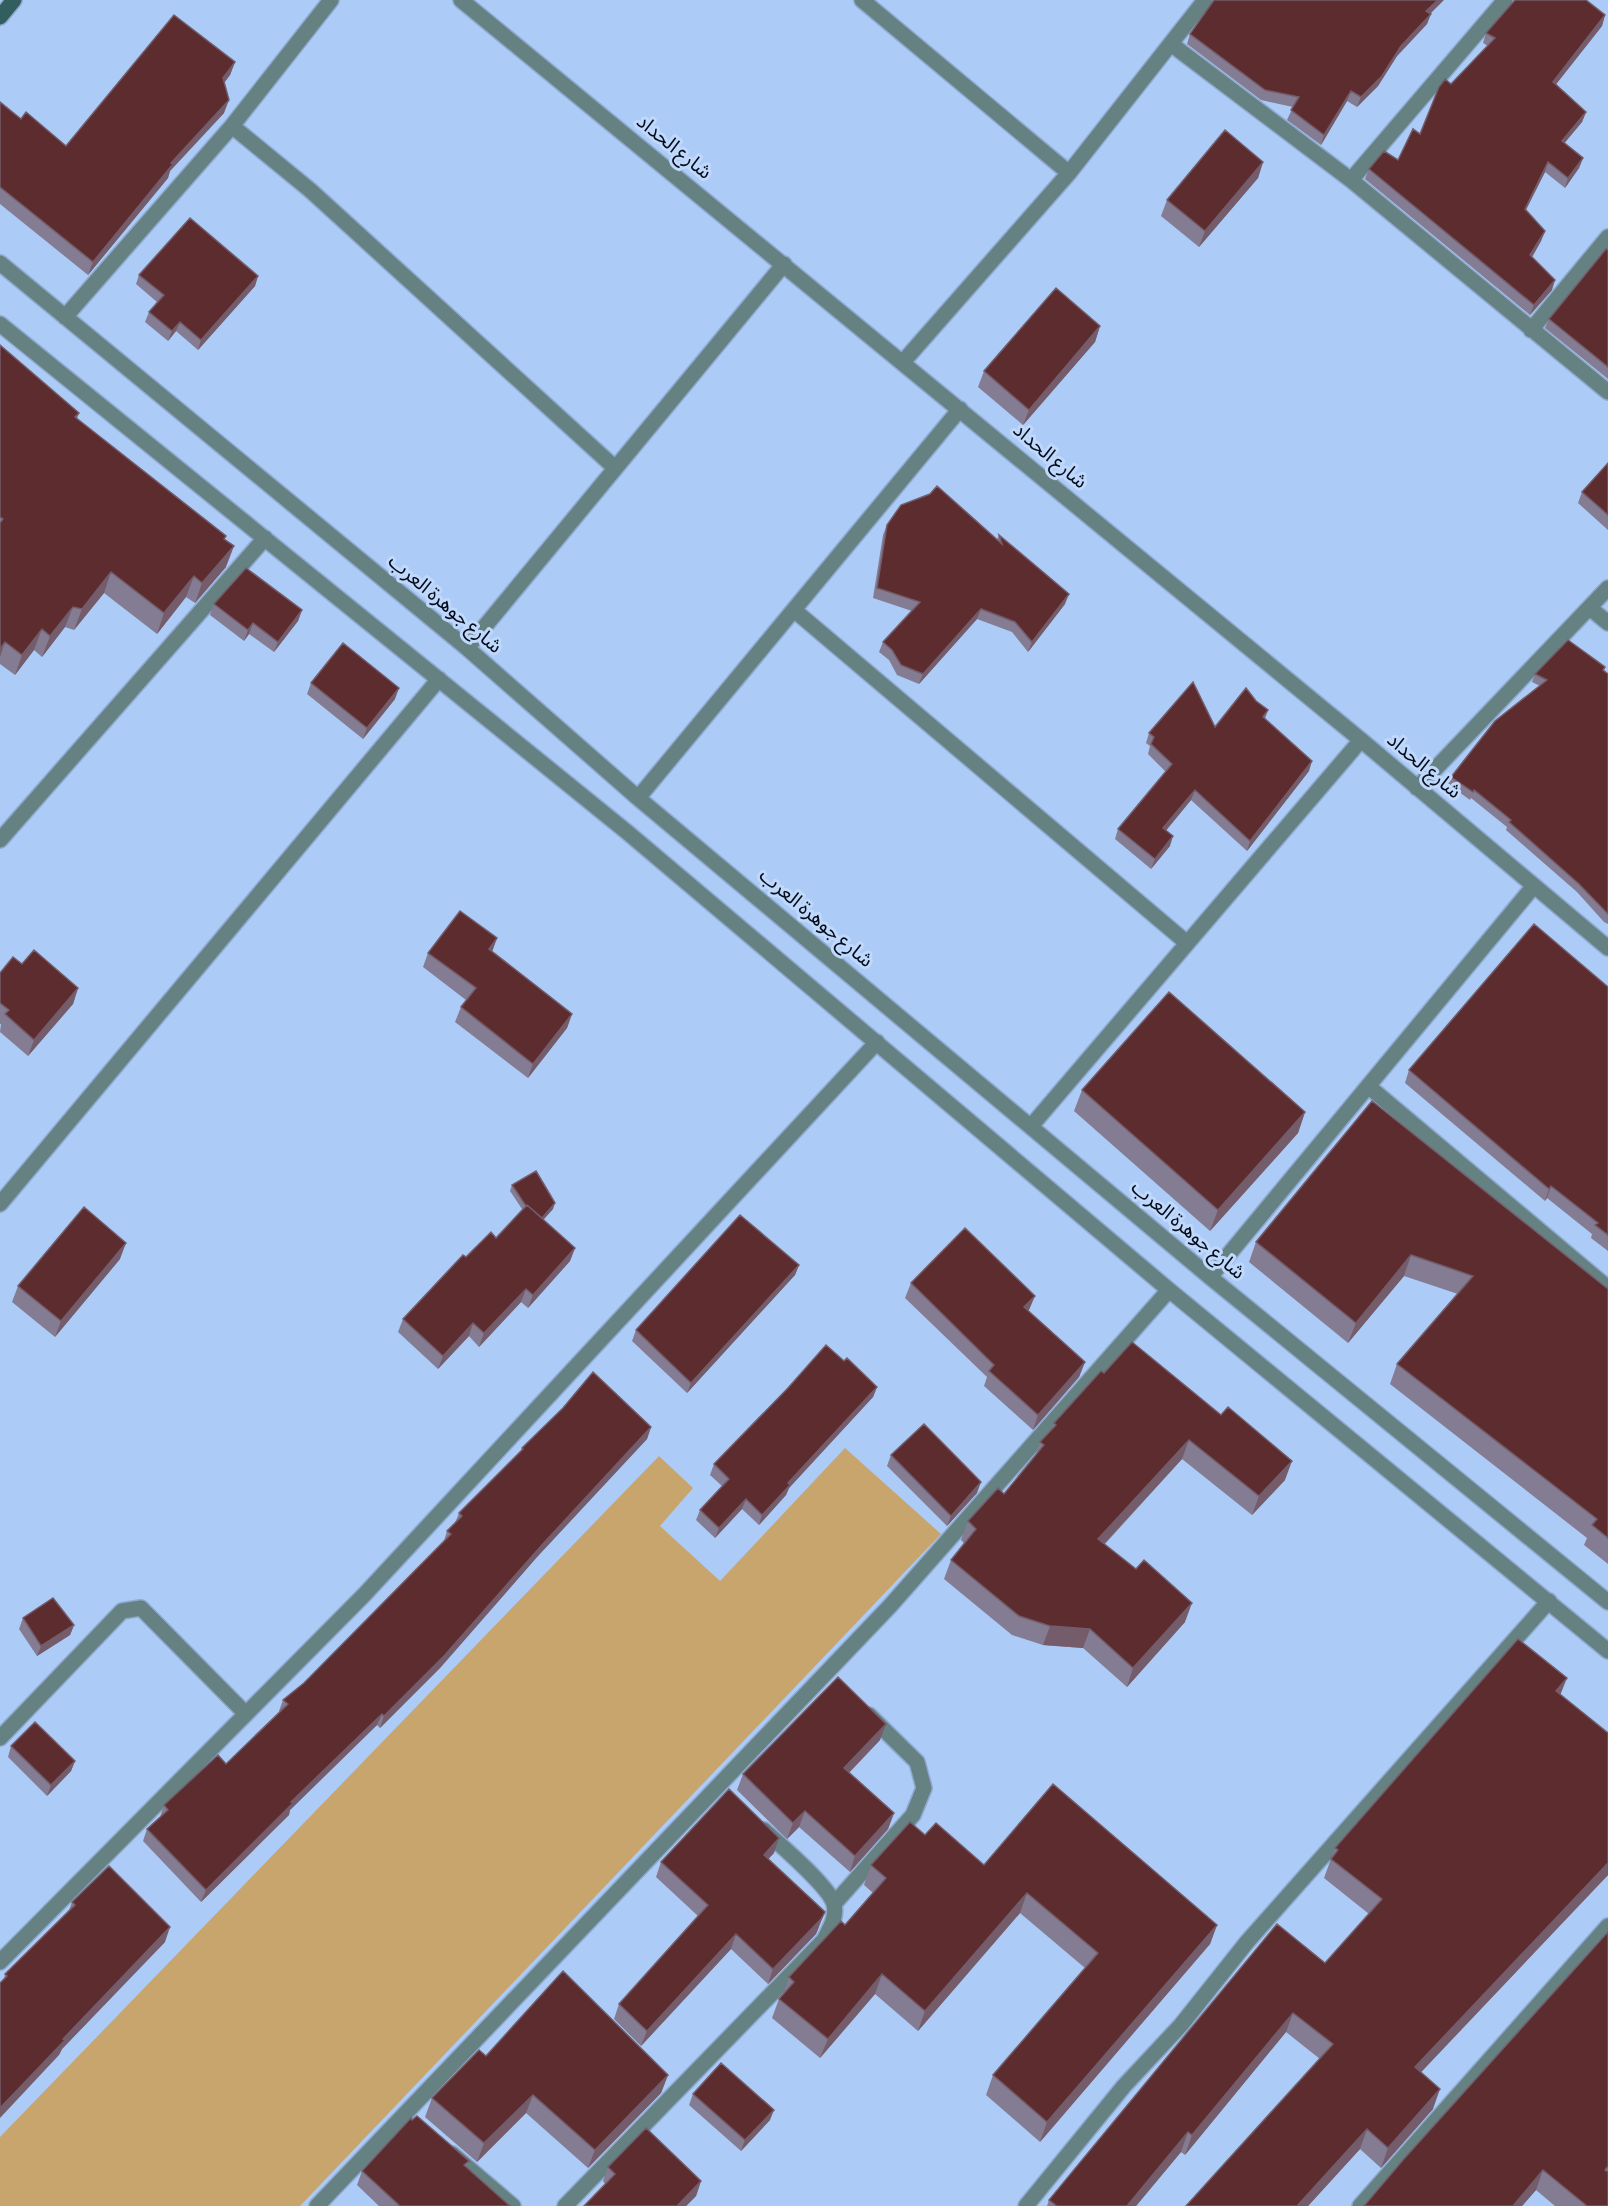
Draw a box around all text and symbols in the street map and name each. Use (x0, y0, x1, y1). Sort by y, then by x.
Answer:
street label: شارع الحداد (630, 109, 716, 186)
street label: شارع الحداد (1007, 418, 1092, 496)
street label: شارع جوهرة العرب (382, 549, 507, 660)
street label: شارع الحداد (1381, 728, 1466, 806)
street label: شارع جوهرة العرب (753, 863, 878, 974)
street label: شارع جوهرة العرب (1125, 1175, 1250, 1286)

